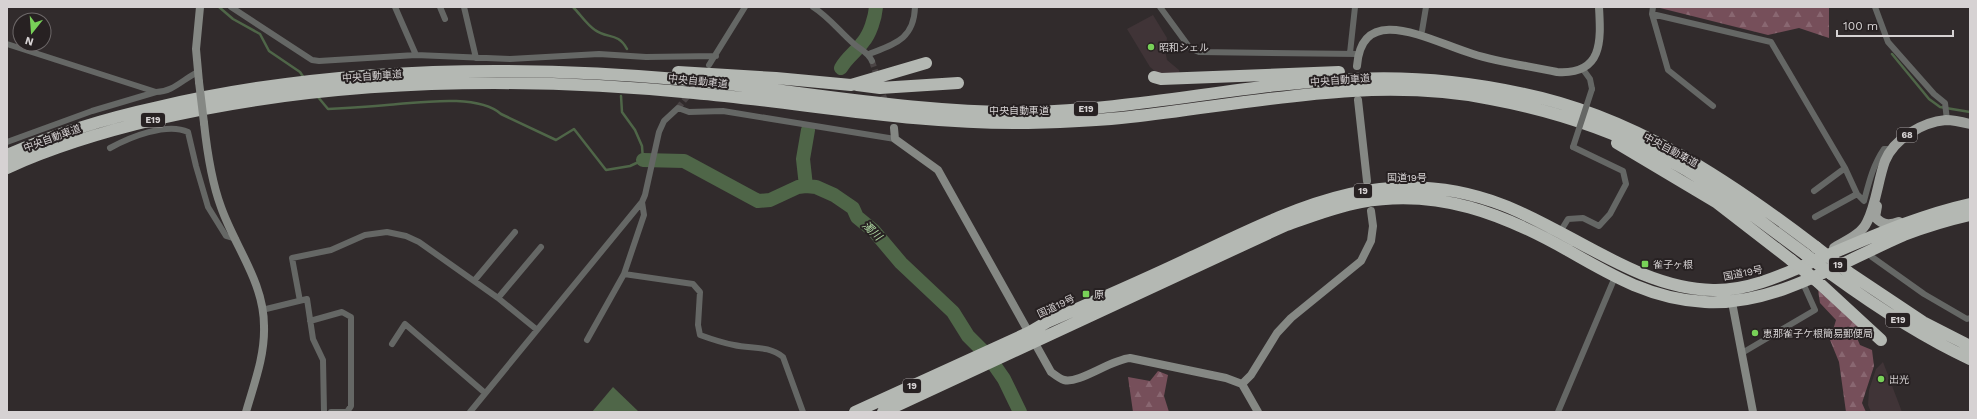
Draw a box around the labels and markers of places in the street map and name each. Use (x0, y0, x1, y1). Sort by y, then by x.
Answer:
marker: 昭和シェル (1146, 42, 1156, 52)
place label: 昭和シェル (1159, 42, 1209, 53)
marker: 雀子ヶ根 (1640, 259, 1650, 269)
place label: 雀子ヶ根 (1653, 259, 1693, 270)
marker: 原 (1081, 289, 1091, 299)
place label: 原 (1094, 289, 1104, 300)
marker: 恵那雀子ケ根簡易郵便局 (1750, 328, 1760, 338)
place label: 恵那雀子ケ根簡易郵便局 (1763, 328, 1873, 339)
marker: 出光 (1876, 374, 1886, 384)
place label: 出光 (1889, 374, 1909, 385)

